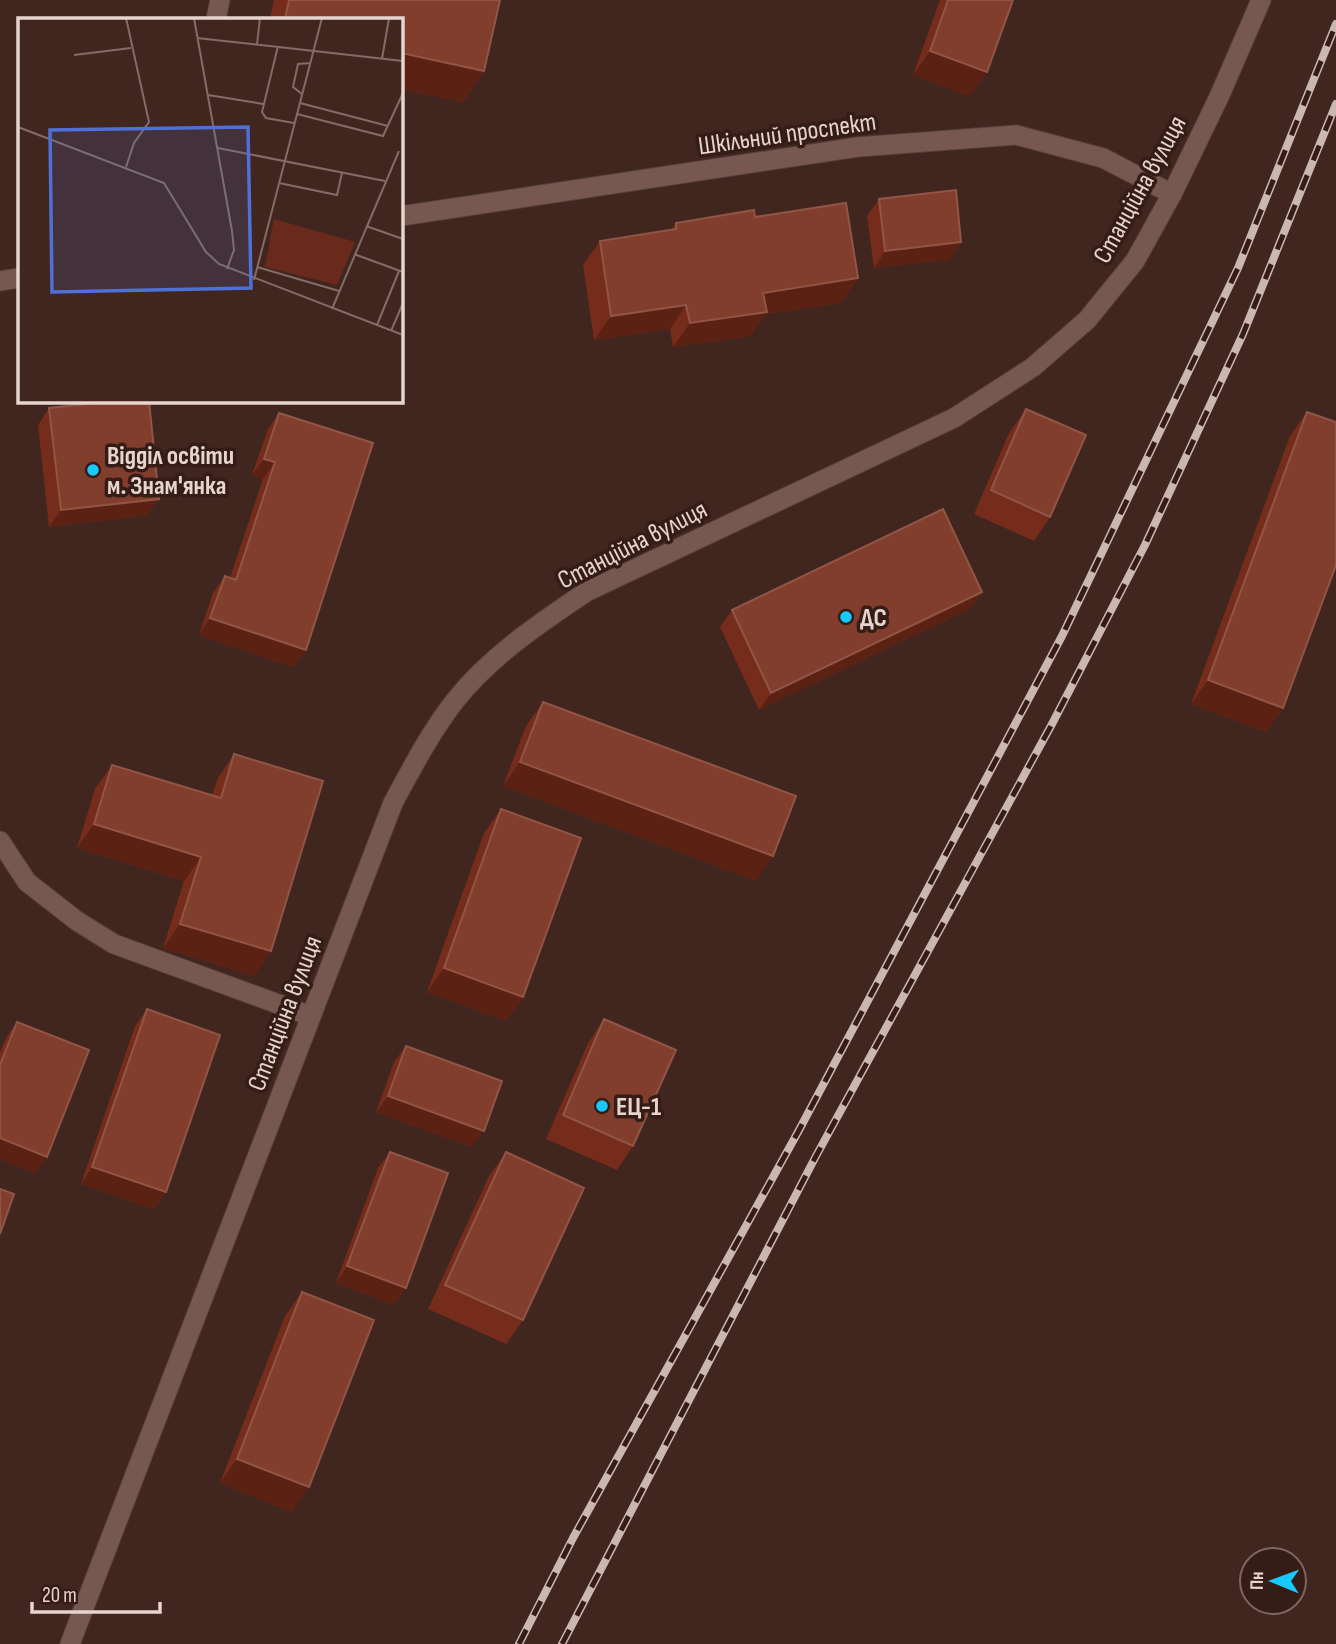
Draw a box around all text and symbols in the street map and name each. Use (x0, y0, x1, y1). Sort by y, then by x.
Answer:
inset map (18, 18, 402, 402)
street label: Шкільний проспект (696, 107, 878, 162)
street label: Станційна вулиця (1087, 111, 1194, 269)
place label: Відділ освіти м. Знам'янка (107, 441, 234, 502)
marker: Відділ освіти м. Знам'янка (85, 462, 101, 478)
street label: Станційна вулиця (553, 494, 713, 596)
place label: ДС (860, 603, 887, 634)
marker: ДС (838, 609, 854, 625)
street label: Станційна вулиця (242, 932, 329, 1095)
place label: ЕЦ-1 (616, 1092, 661, 1123)
marker: ЕЦ-1 (594, 1098, 610, 1114)
north arrow (1238, 1546, 1308, 1616)
scale bar (32, 1570, 159, 1614)
text: Пн (1246, 1571, 1269, 1590)
text: 20 m (42, 1583, 77, 1608)

